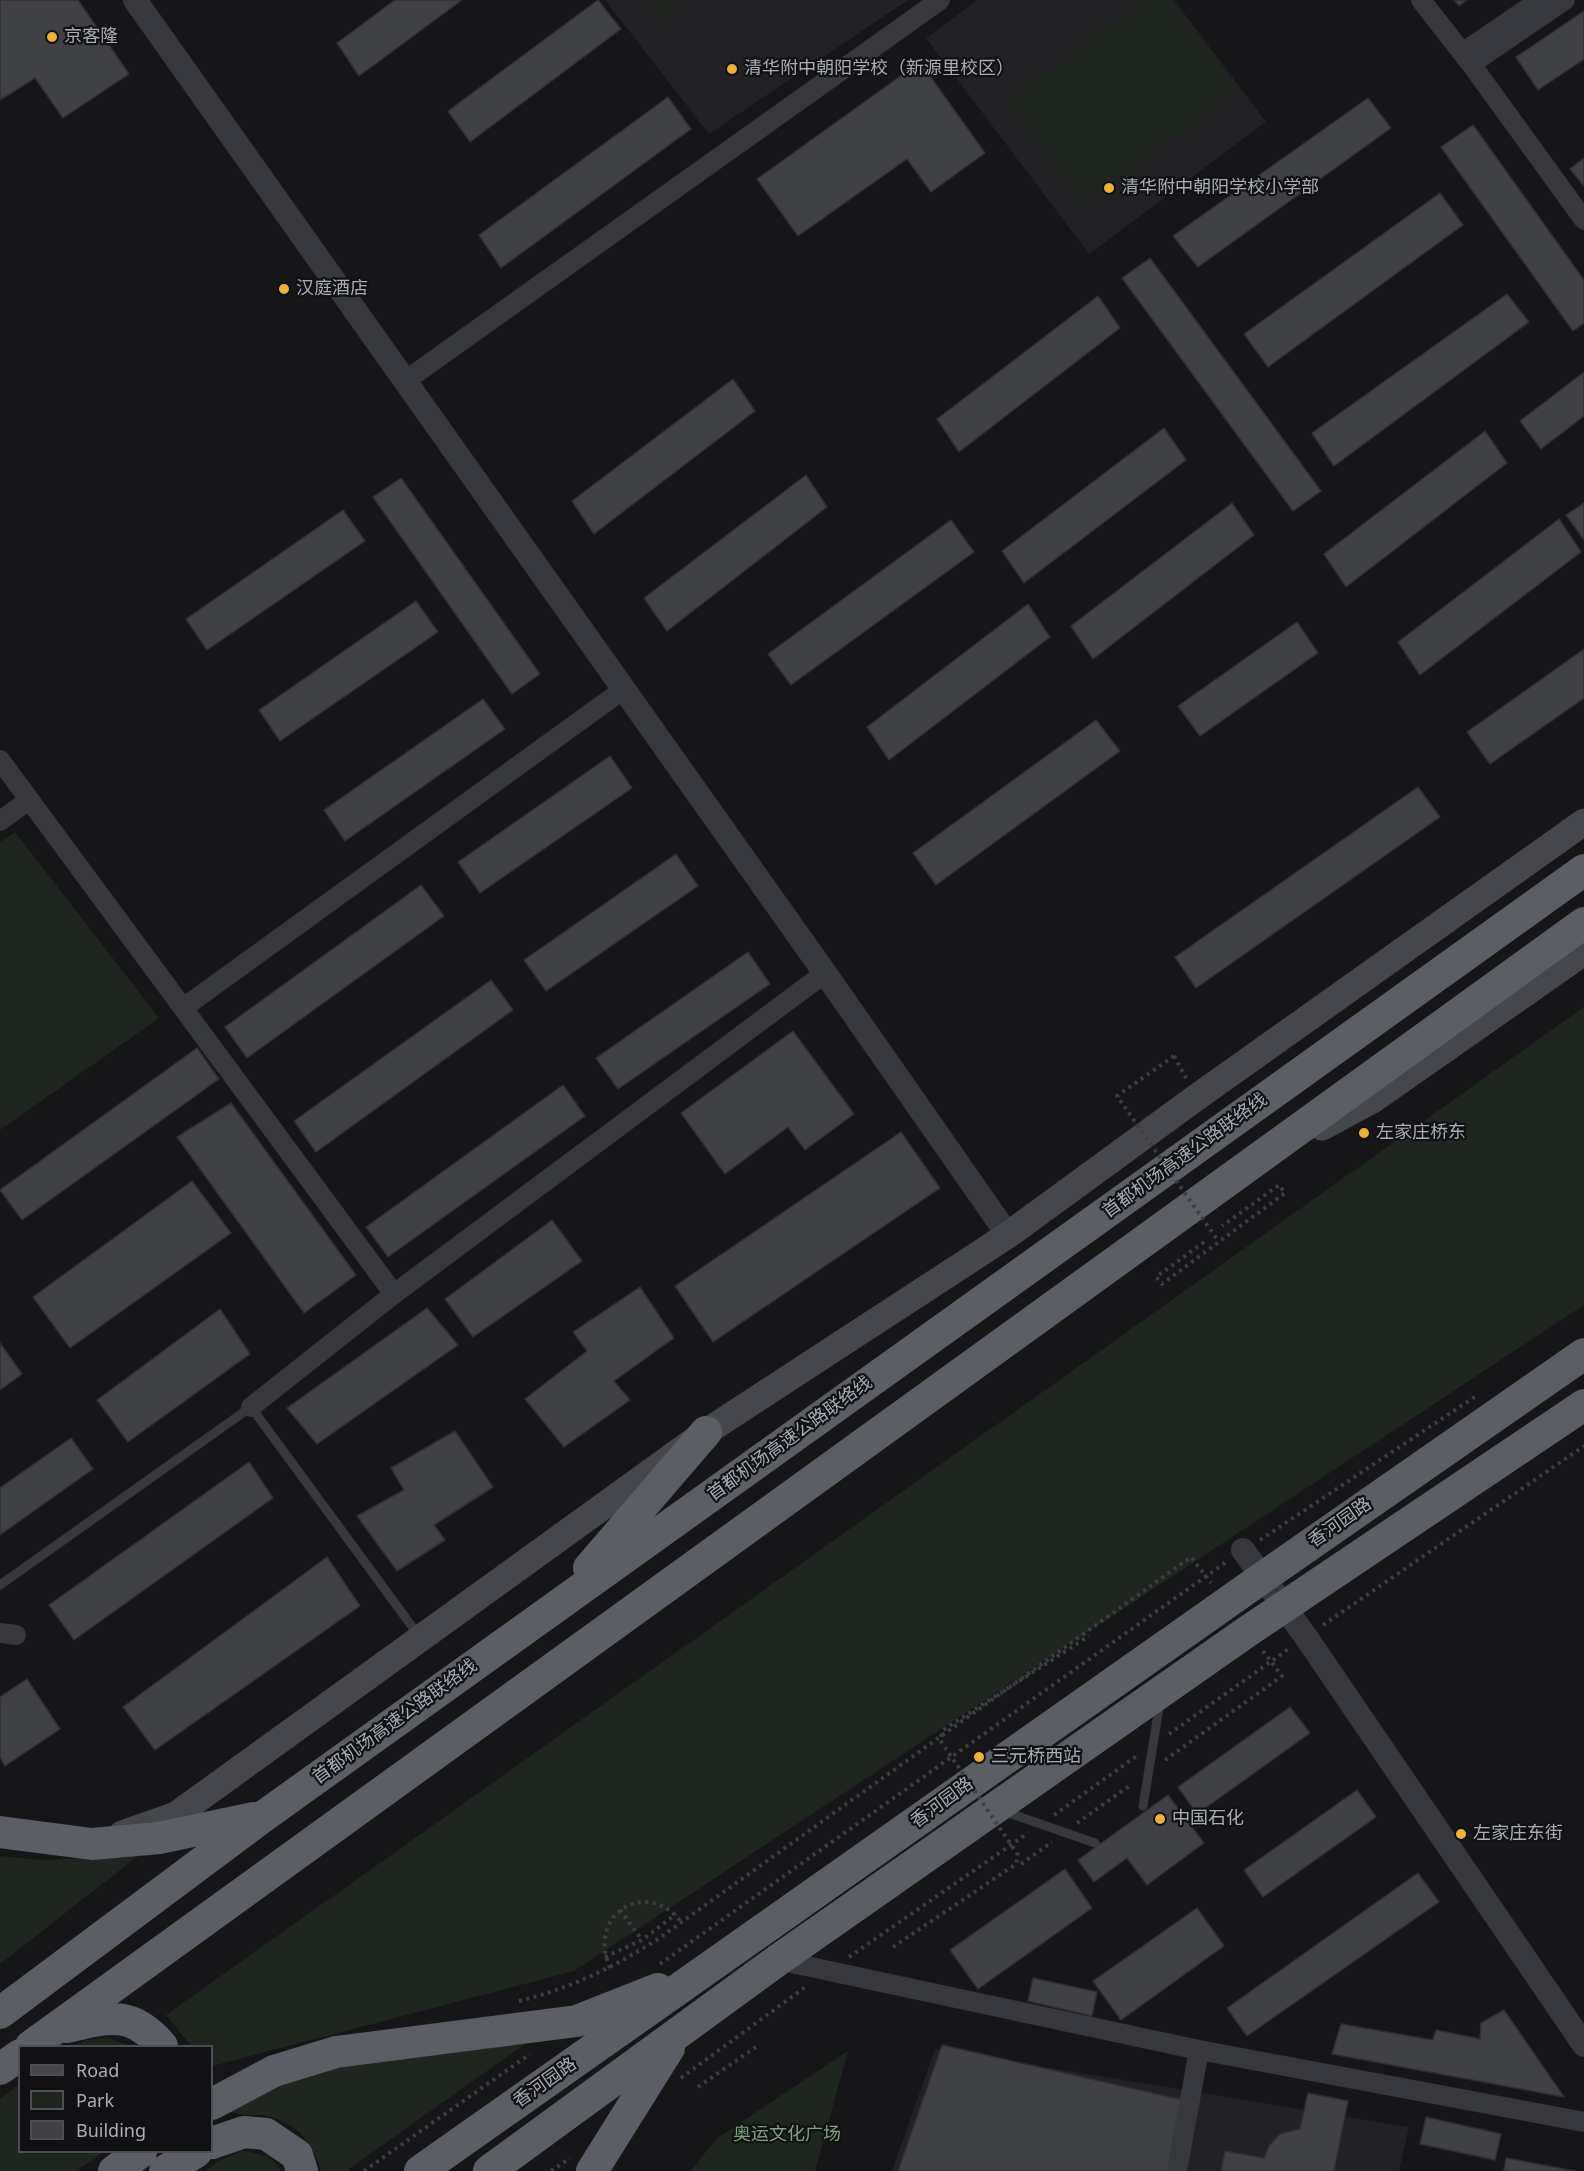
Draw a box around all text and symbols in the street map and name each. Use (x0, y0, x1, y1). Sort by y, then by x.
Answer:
place label: 京客隆 (64, 26, 118, 48)
marker: 京客隆 (45, 30, 59, 44)
place label: 清华附中朝阳学校（新源里校区） (744, 58, 1014, 80)
marker: 清华附中朝阳学校（新源里校区） (725, 62, 739, 76)
place label: 清华附中朝阳学校小学部 (1121, 177, 1319, 199)
marker: 清华附中朝阳学校小学部 (1102, 181, 1116, 195)
place label: 汉庭酒店 (296, 278, 368, 300)
marker: 汉庭酒店 (277, 282, 291, 296)
street label: 首都机场高速公路联络线 (1099, 1089, 1271, 1223)
place label: 左家庄桥东 (1376, 1122, 1466, 1144)
marker: 左家庄桥东 (1357, 1126, 1371, 1140)
street label: 首都机场高速公路联络线 (704, 1372, 876, 1506)
street label: 香河园路 (1304, 1494, 1376, 1552)
street label: 首都机场高速公路联络线 (309, 1655, 481, 1789)
place label: 三元桥西站 (991, 1746, 1081, 1768)
marker: 三元桥西站 (972, 1750, 986, 1764)
street label: 香河园路 (907, 1773, 977, 1833)
place label: 中国石化 (1172, 1808, 1244, 1830)
marker: 中国石化 (1153, 1812, 1167, 1826)
place label: 左家庄东街 (1473, 1823, 1563, 1845)
marker: 左家庄东街 (1454, 1827, 1468, 1841)
legend (18, 2045, 213, 2153)
street label: 香河园路 (509, 2054, 581, 2112)
text: Road (76, 2058, 119, 2082)
text: Park (76, 2088, 114, 2112)
text: Building (76, 2118, 146, 2142)
park label: 奥运文化广场 (733, 2124, 841, 2146)

